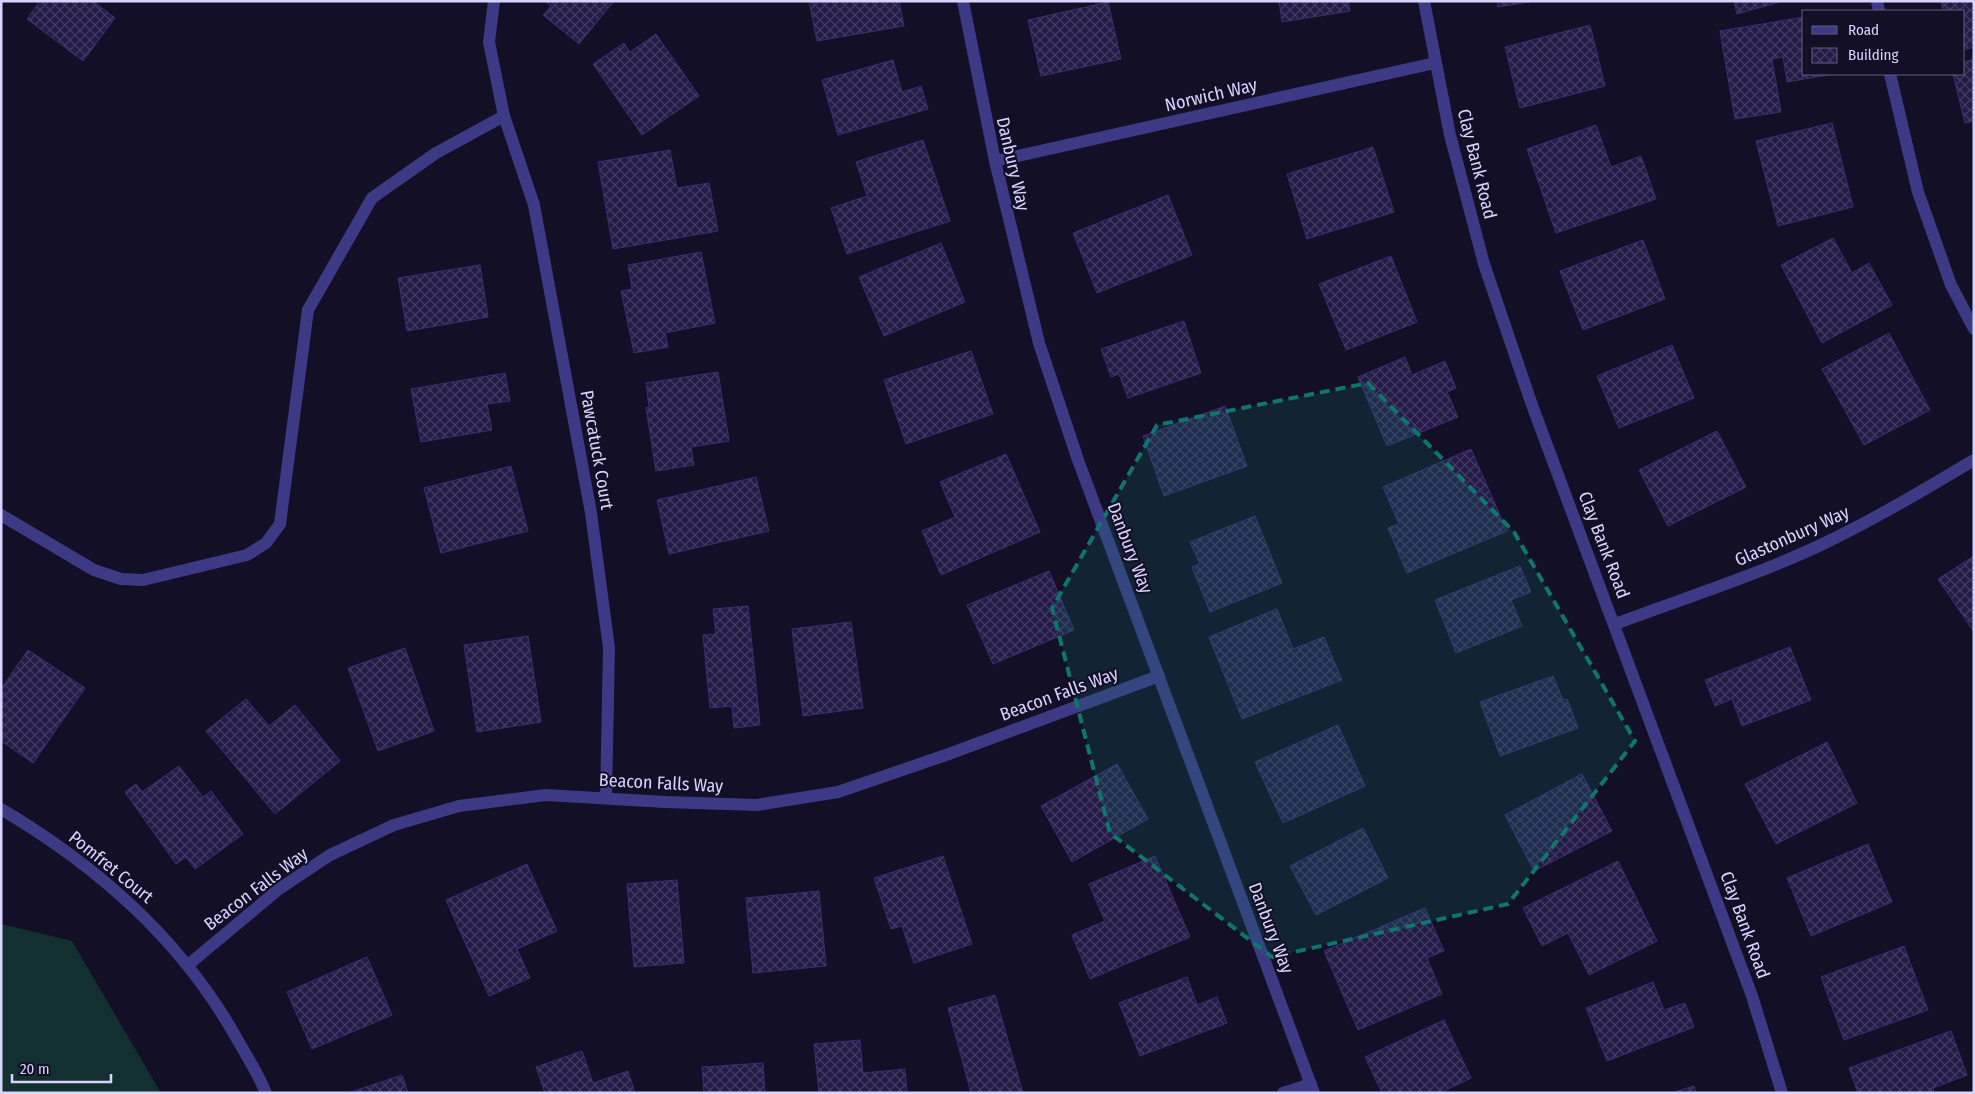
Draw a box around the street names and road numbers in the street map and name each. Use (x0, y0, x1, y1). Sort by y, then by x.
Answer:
street label: Norwich Way (1163, 74, 1259, 116)
street label: Clay Bank Road (1453, 107, 1501, 221)
street label: Danbury Way (992, 115, 1034, 213)
street label: Pawcatuck Court (576, 389, 618, 511)
street label: Clay Bank Road (1574, 489, 1634, 601)
street label: Danbury Way (1103, 499, 1157, 597)
street label: Glastonbury Way (1731, 501, 1853, 571)
street label: Beacon Falls Way (997, 662, 1121, 726)
street label: Beacon Falls Way (598, 769, 724, 797)
street label: Pomfret Court (64, 826, 158, 908)
street label: Beacon Falls Way (200, 843, 312, 935)
street label: Clay Bank Road (1715, 868, 1775, 982)
street label: Danbury Way (1244, 879, 1298, 977)

